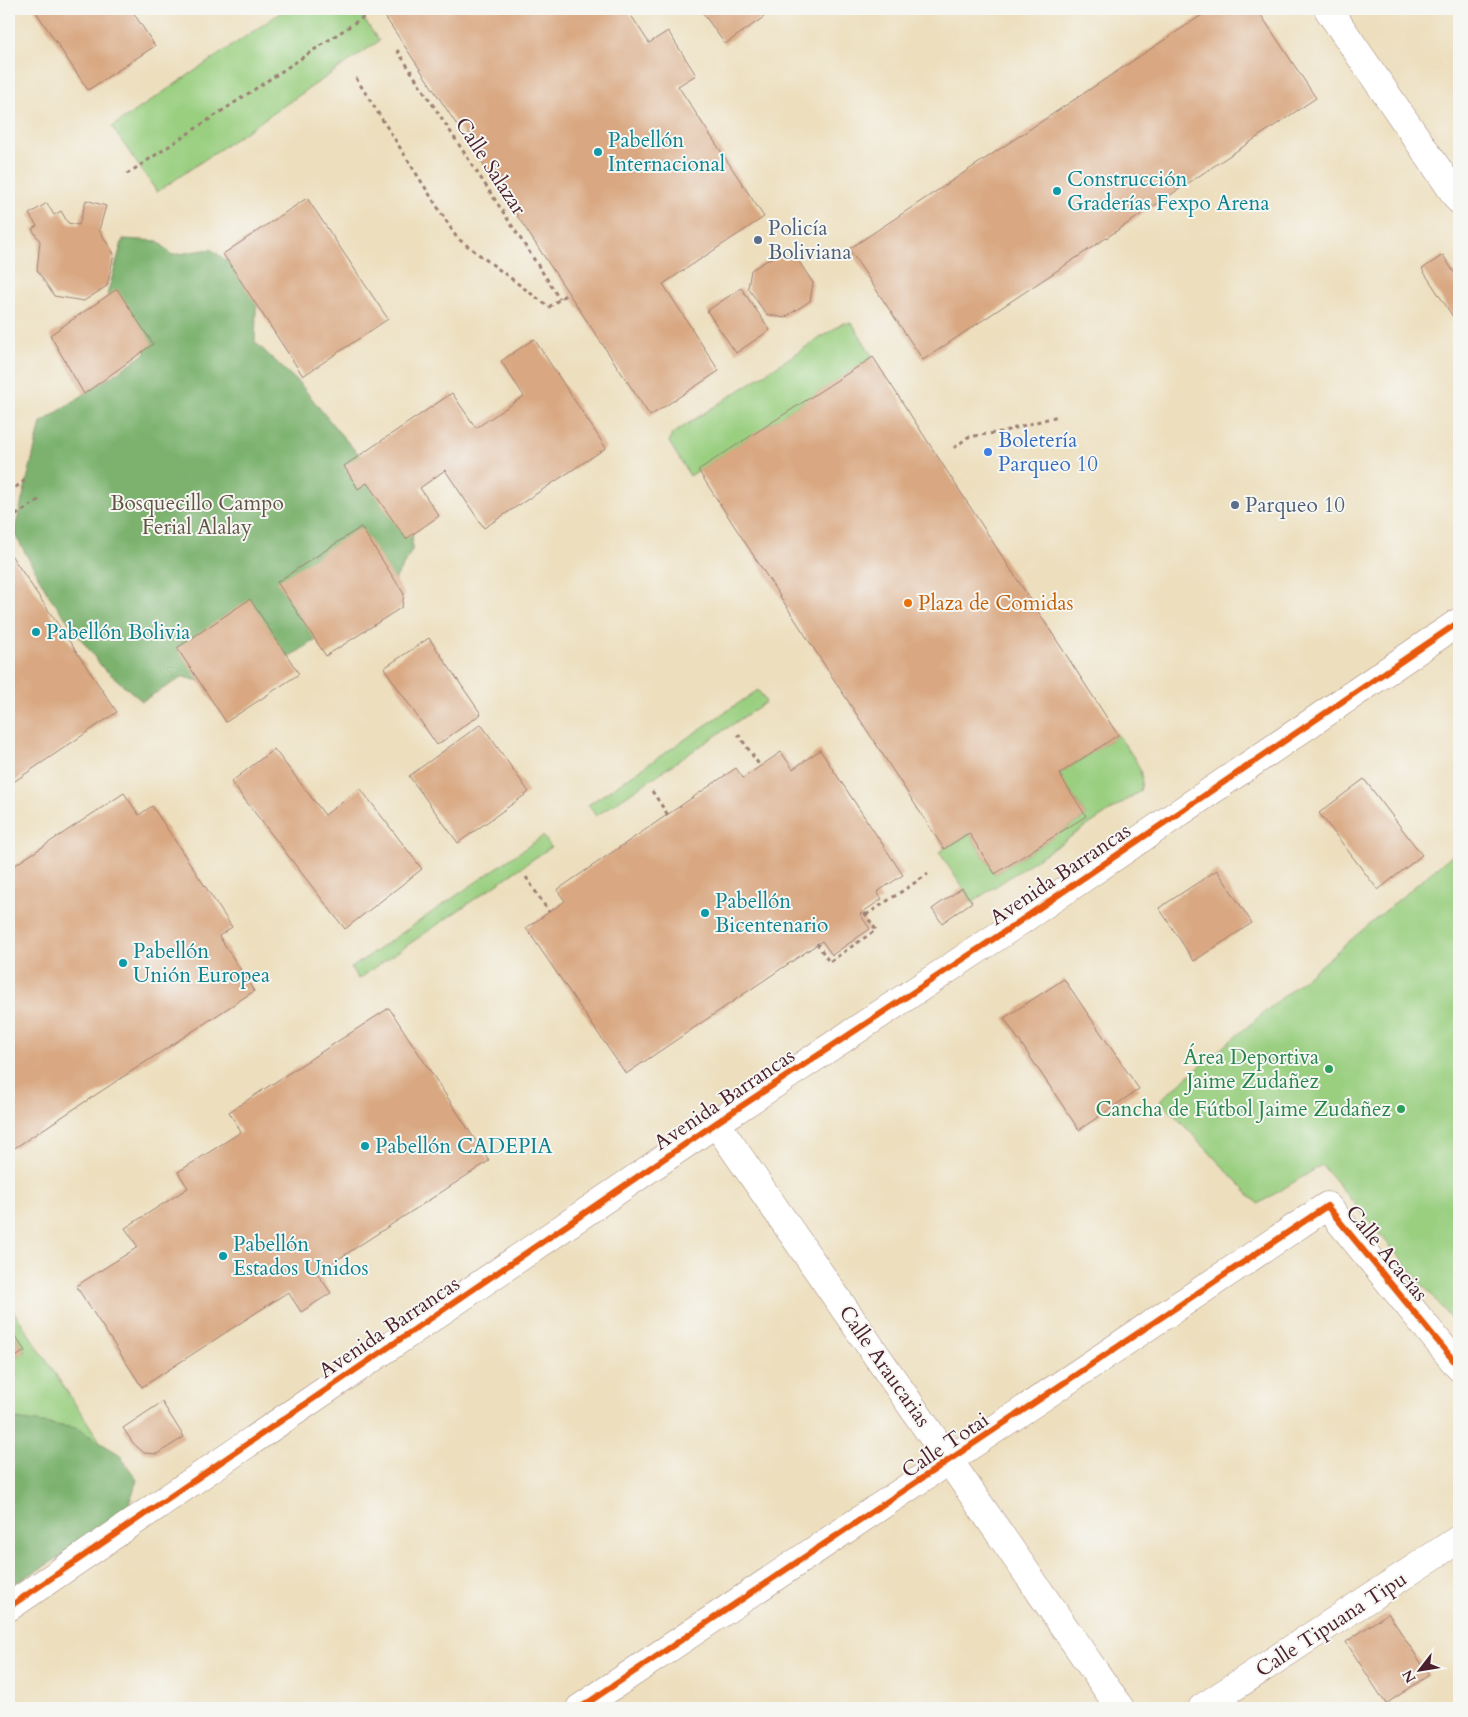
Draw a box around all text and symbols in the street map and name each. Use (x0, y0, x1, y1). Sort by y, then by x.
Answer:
street label: Calle Salazar (448, 112, 533, 221)
place label: Pabellón Internacional (608, 126, 725, 179)
marker: Pabellón Internacional (592, 146, 604, 158)
place label: Construcción Graderías Fexpo Arena (1067, 165, 1270, 218)
marker: Construcción Graderías Fexpo Arena (1051, 185, 1063, 197)
place label: Policía Boliviana (768, 214, 852, 267)
marker: Policía Boliviana (752, 234, 764, 246)
place label: Boletería Parqueo 10 (998, 426, 1098, 479)
marker: Boletería Parqueo 10 (982, 446, 994, 458)
park label: Bosquecillo Campo Ferial Alalay (110, 489, 284, 542)
place label: Parqueo 10 (1245, 491, 1345, 520)
marker: Parqueo 10 (1229, 499, 1241, 511)
place label: Plaza de Comidas (918, 589, 1074, 618)
marker: Plaza de Comidas (902, 597, 914, 609)
place label: Pabellón Bolivia (46, 618, 190, 647)
marker: Pabellón Bolivia (30, 626, 42, 638)
street label: Avenida Barrancas (984, 816, 1136, 932)
place label: Pabellón Bicentenario (715, 887, 828, 940)
marker: Pabellón Bicentenario (699, 907, 711, 919)
place label: Pabellón Unión Europea (133, 937, 270, 990)
marker: Pabellón Unión Europea (117, 957, 129, 969)
street label: Avenida Barrancas (648, 1041, 800, 1157)
place label: Área Deportiva Jaime Zudañez (1183, 1043, 1320, 1096)
marker: Área Deportiva Jaime Zudañez (1323, 1063, 1335, 1075)
place label: Cancha de Fútbol Jaime Zudañez (1095, 1095, 1392, 1124)
marker: Cancha de Fútbol Jaime Zudañez (1395, 1103, 1407, 1115)
place label: Pabellón CADEPIA (375, 1132, 553, 1161)
marker: Pabellón CADEPIA (359, 1140, 371, 1152)
street label: Calle Acacias (1339, 1199, 1434, 1308)
place label: Pabellón Estados Unidos (233, 1230, 368, 1283)
marker: Pabellón Estados Unidos (217, 1250, 229, 1262)
street label: Avenida Barrancas (313, 1269, 465, 1385)
street label: Calle Araucarias (832, 1300, 937, 1433)
street label: Calle Totai (896, 1406, 995, 1485)
street label: Calle Tipuana Tipu (1250, 1565, 1412, 1684)
north arrow (1396, 1644, 1446, 1694)
text: N (1398, 1666, 1421, 1687)

